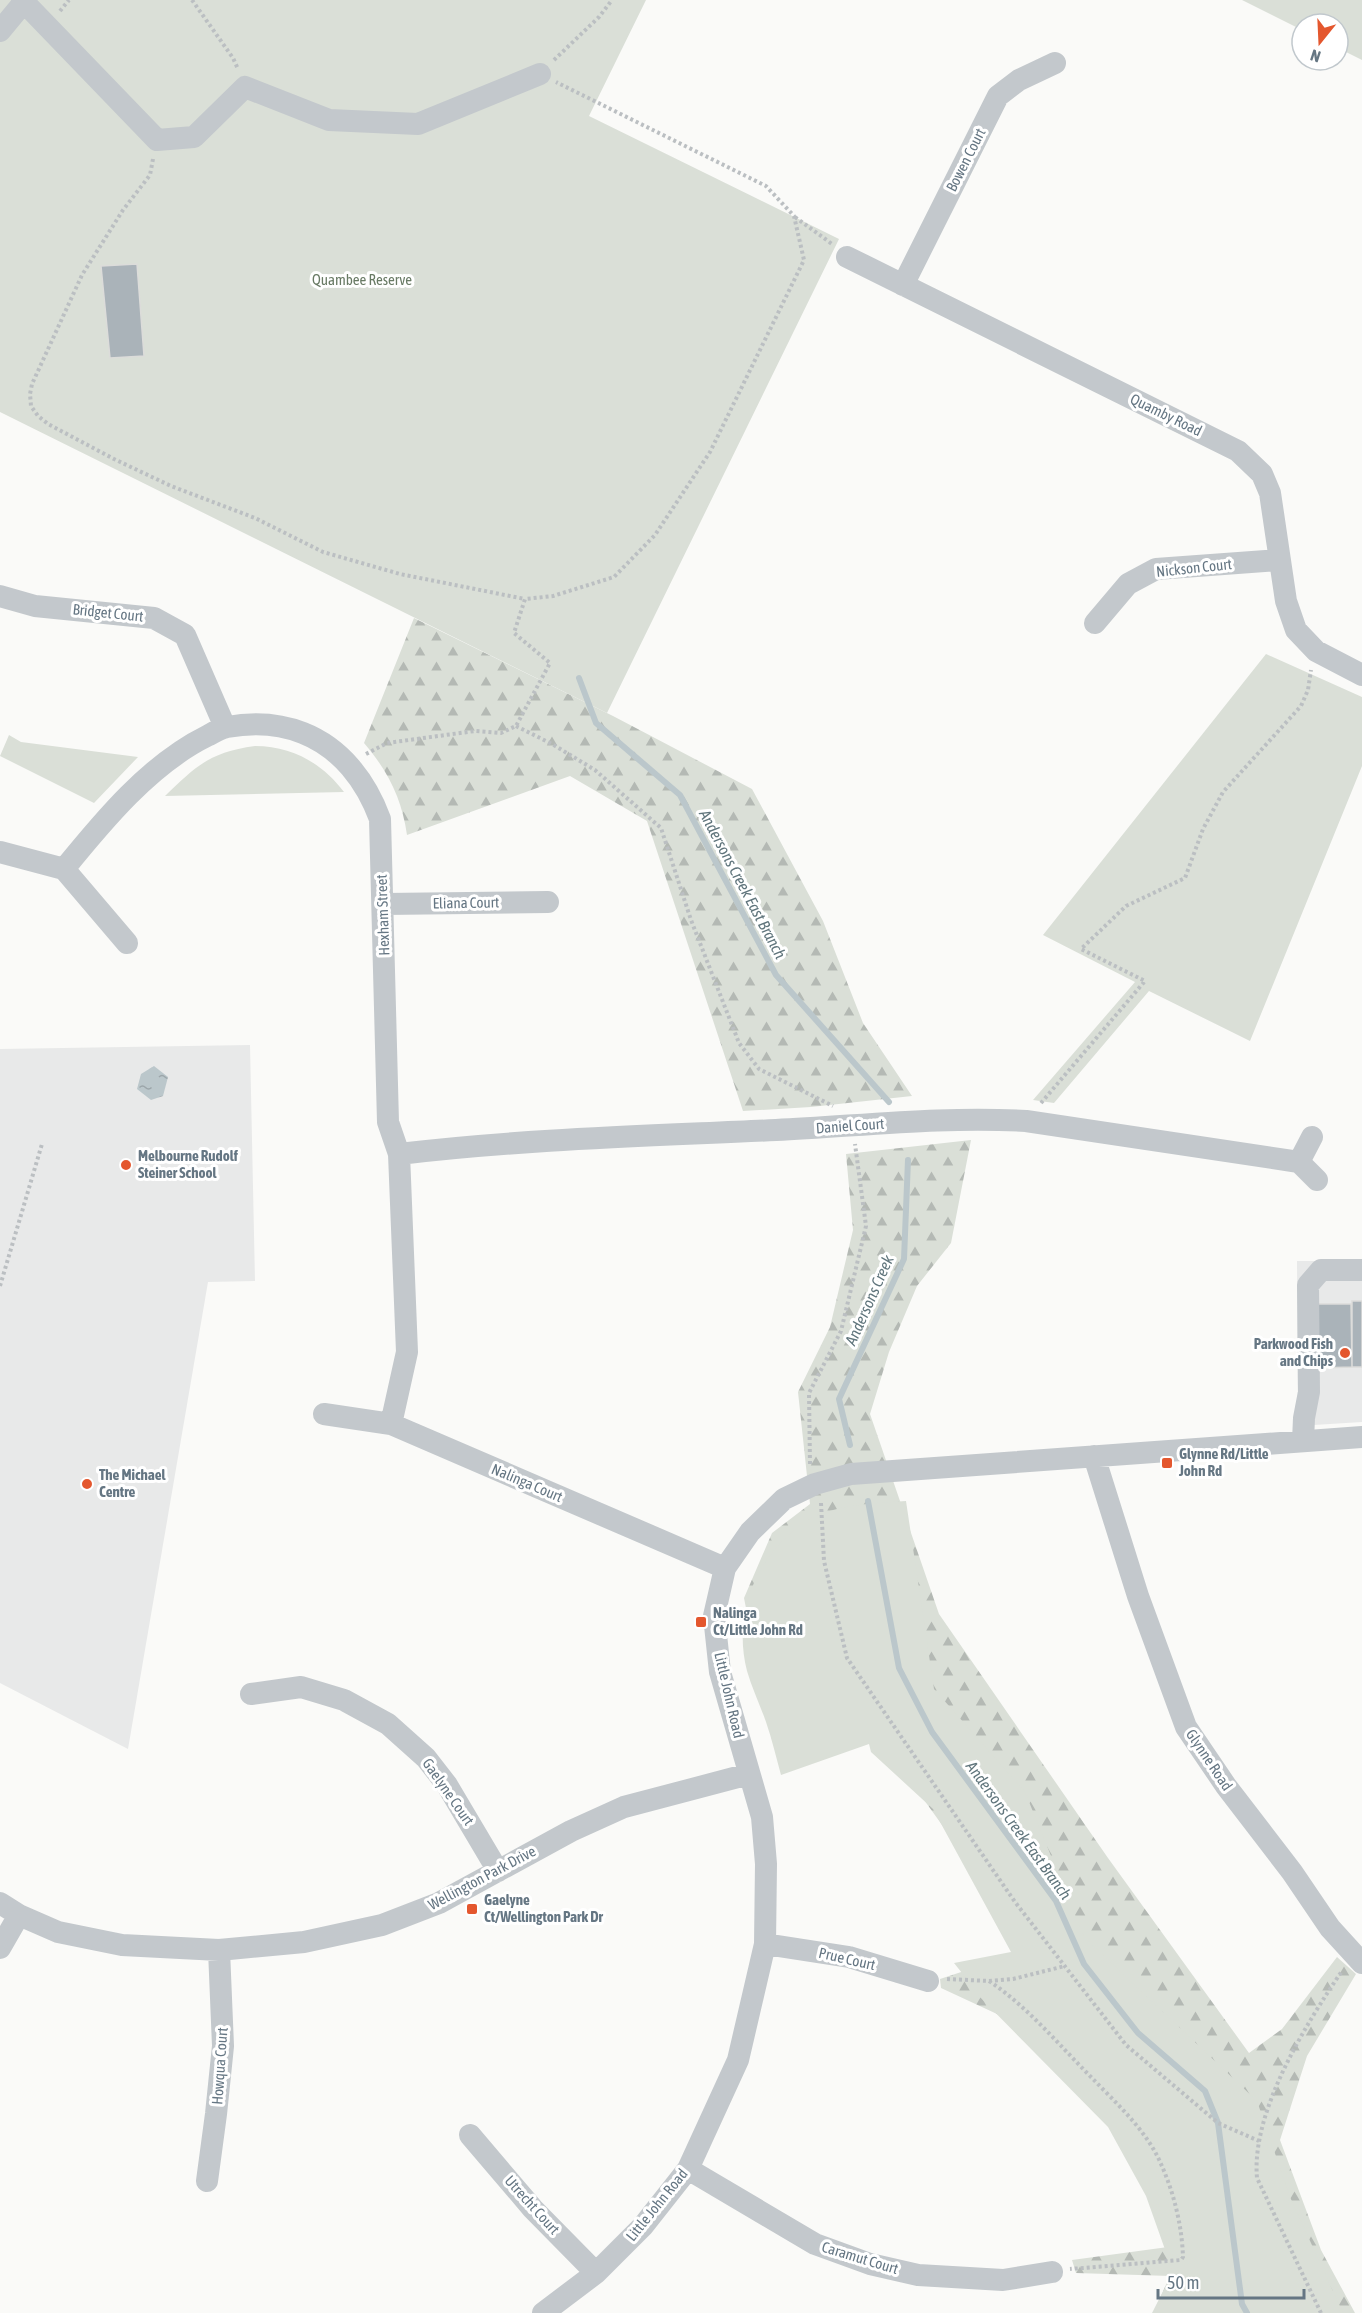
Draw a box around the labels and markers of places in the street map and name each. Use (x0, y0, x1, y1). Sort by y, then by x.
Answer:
place label: Melbourne Rudolf Steiner School (138, 1147, 239, 1181)
marker: Melbourne Rudolf Steiner School (119, 1158, 133, 1172)
place label: Parkwood Fish and Chips (1254, 1335, 1334, 1369)
marker: Parkwood Fish and Chips (1338, 1346, 1352, 1360)
place label: Glynne Rd/Little John Rd (1178, 1445, 1269, 1479)
marker: Glynne Rd/Little John Rd (1160, 1456, 1174, 1470)
place label: The Michael Centre (99, 1466, 167, 1500)
marker: The Michael Centre (80, 1477, 94, 1491)
place label: Nalinga Ct/Little John Rd (713, 1604, 803, 1638)
marker: Nalinga Ct/Little John Rd (694, 1615, 708, 1629)
place label: Gaelyne Ct/Wellington Park Dr (484, 1891, 604, 1925)
marker: Gaelyne Ct/Wellington Park Dr (465, 1902, 479, 1916)

